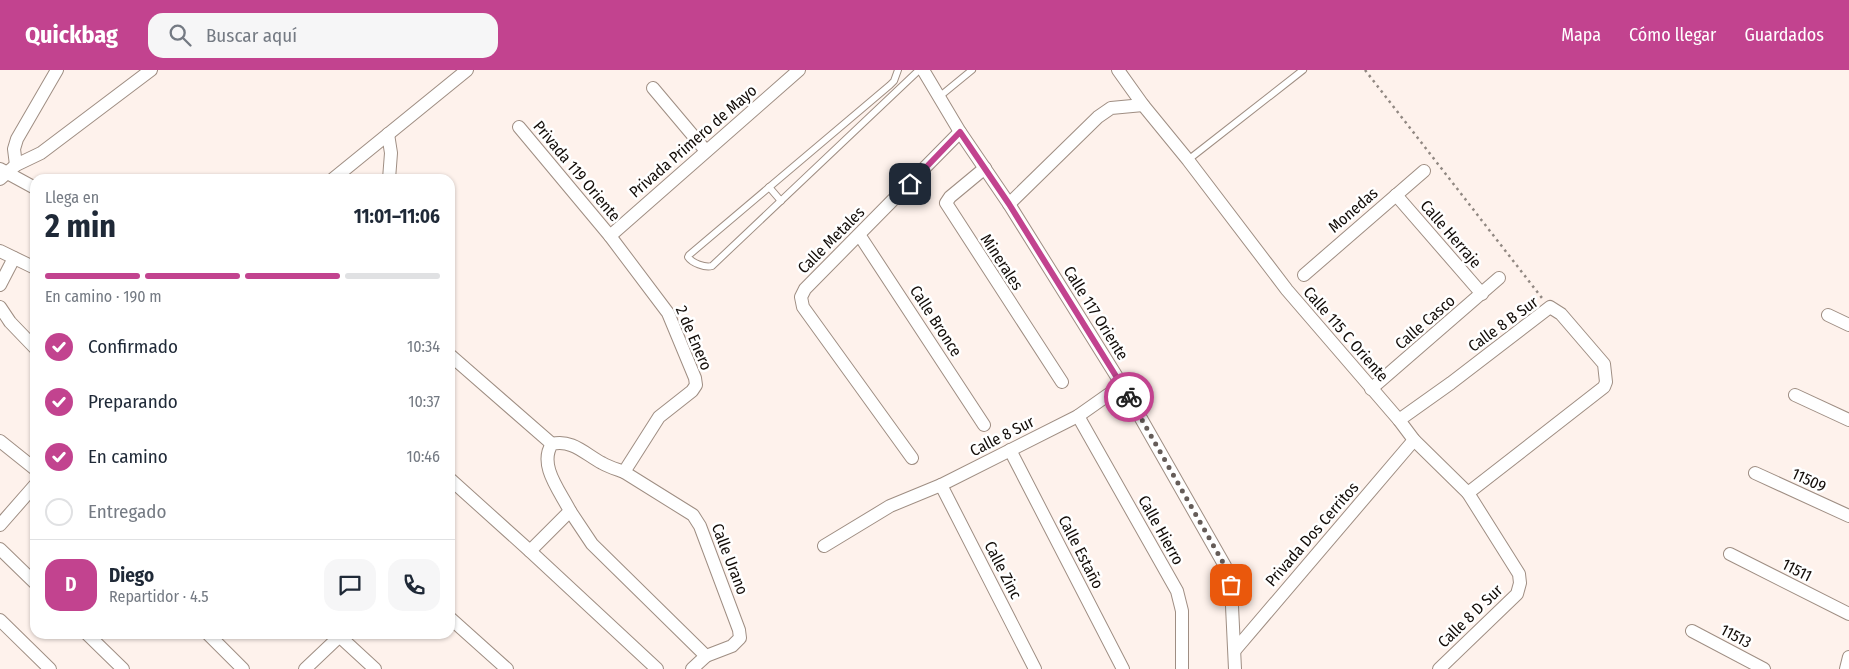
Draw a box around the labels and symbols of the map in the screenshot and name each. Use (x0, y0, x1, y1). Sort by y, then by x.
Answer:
street label: Privada Primero de Mayo (625, 81, 761, 201)
street label: Privada 119 Oriente (529, 117, 625, 225)
pin (889, 163, 931, 205)
street label: Monedas (1324, 183, 1382, 237)
street label: Calle Herraje (1416, 196, 1486, 272)
street label: Calle Metales (794, 203, 868, 277)
street label: Minerales (977, 230, 1027, 294)
street label: Calle 117 Oriente (1060, 263, 1132, 364)
street label: Calle Bronce (906, 282, 966, 360)
street label: Calle 115 C Oriente (1300, 283, 1393, 386)
street label: Calle Casco (1391, 291, 1459, 353)
street label: Calle 8 B Sur (1464, 292, 1542, 356)
street label: 2 de Enero (672, 303, 716, 373)
courier (1104, 372, 1154, 422)
street label: Calle 8 Sur (967, 412, 1038, 460)
street label: 11509 (1789, 464, 1829, 496)
street label: Privada Dos Cerritos (1262, 478, 1363, 590)
street label: Calle Hierro (1134, 492, 1188, 568)
street label: Calle Estaño (1054, 512, 1108, 592)
street label: Calle Urano (708, 521, 752, 597)
street label: Calle Zinc (980, 538, 1026, 602)
street label: 11511 (1779, 554, 1815, 586)
pin (1210, 564, 1252, 606)
street label: Calle 8 D Sur (1434, 580, 1507, 651)
street label: 11513 (1717, 620, 1755, 652)

